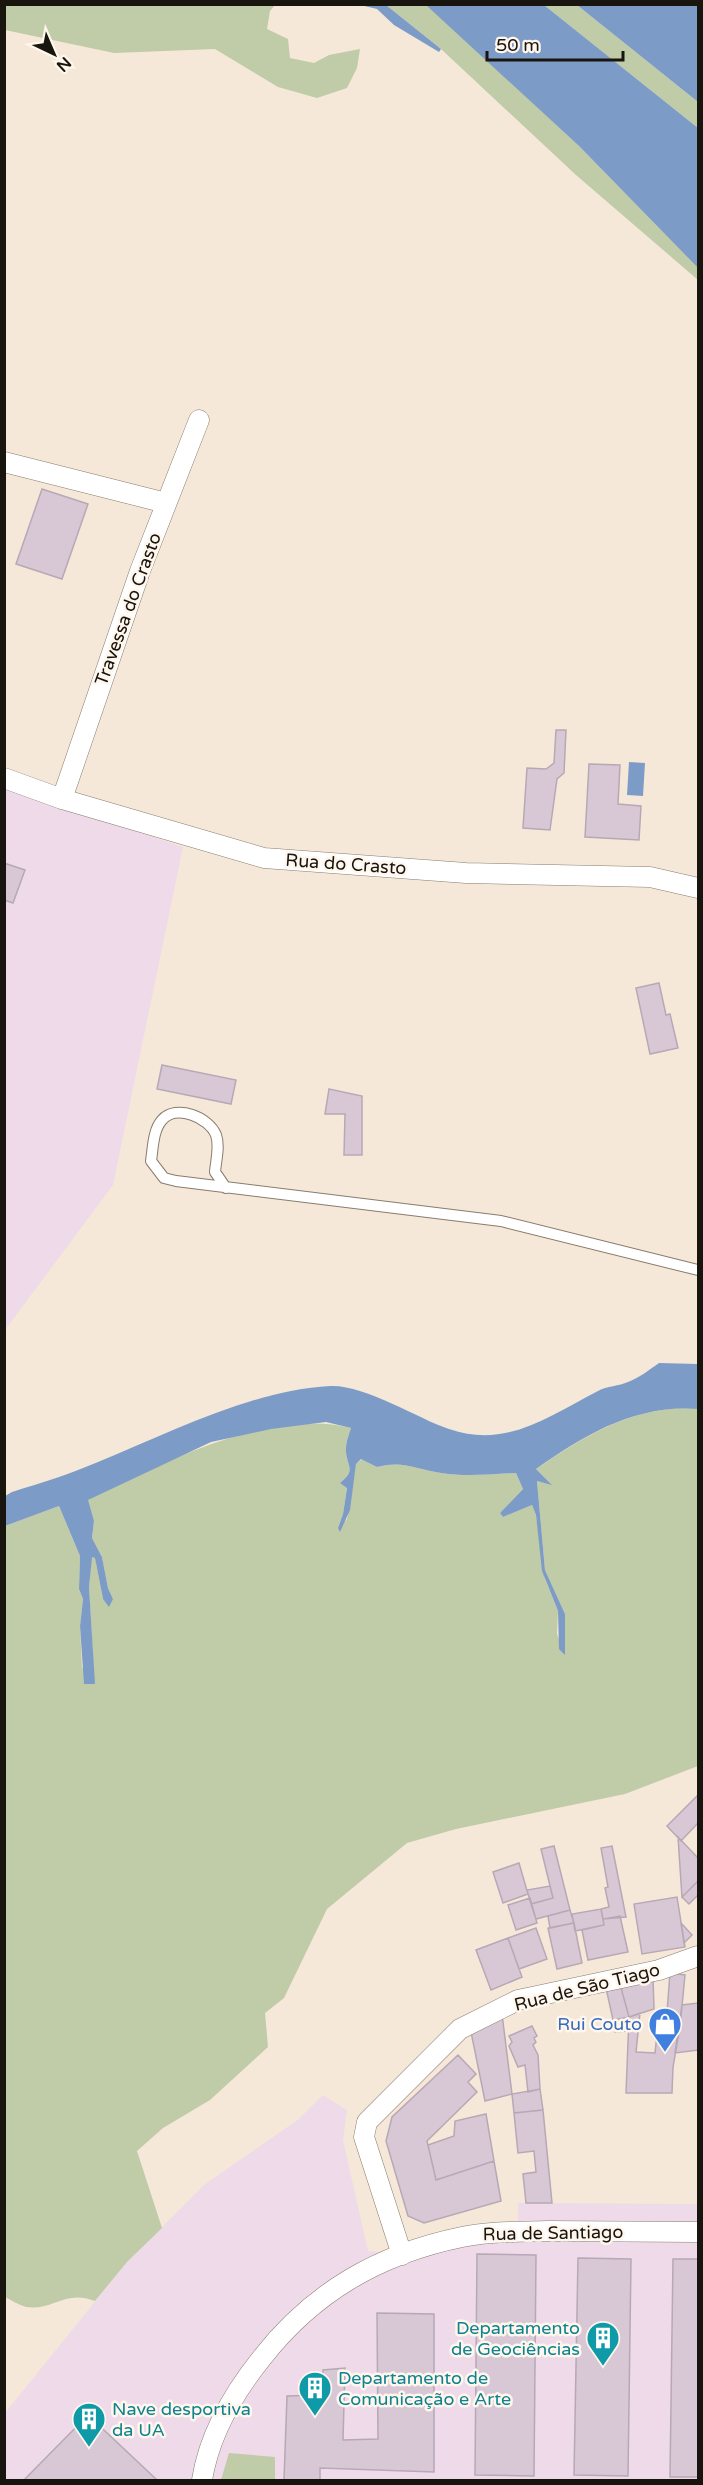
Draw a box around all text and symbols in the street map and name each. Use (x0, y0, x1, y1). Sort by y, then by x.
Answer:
north arrow (24, 24, 84, 84)
scale bar (487, 24, 624, 62)
text: 50 m (496, 34, 540, 56)
text: N (52, 52, 75, 76)
street label: Travessa do Crasto (90, 530, 166, 688)
street label: Rua do Crasto (285, 849, 407, 879)
street label: Rua de São Tiago (512, 1958, 662, 2016)
shop icon: Rui Couto (647, 2006, 683, 2053)
place label: Rui Couto (557, 2013, 642, 2035)
street label: Rua de Santiago (483, 2221, 623, 2245)
place label: Departamento de Geociências (451, 2317, 580, 2360)
building icon: Departamento de Geociências (585, 2320, 621, 2367)
place label: Departamento de Comunicação e Arte (338, 2367, 511, 2410)
building icon: Departamento de Comunicação e Arte (297, 2370, 333, 2417)
place label: Nave desportiva da UA (112, 2398, 251, 2441)
building icon: Nave desportiva da UA (71, 2401, 107, 2448)

